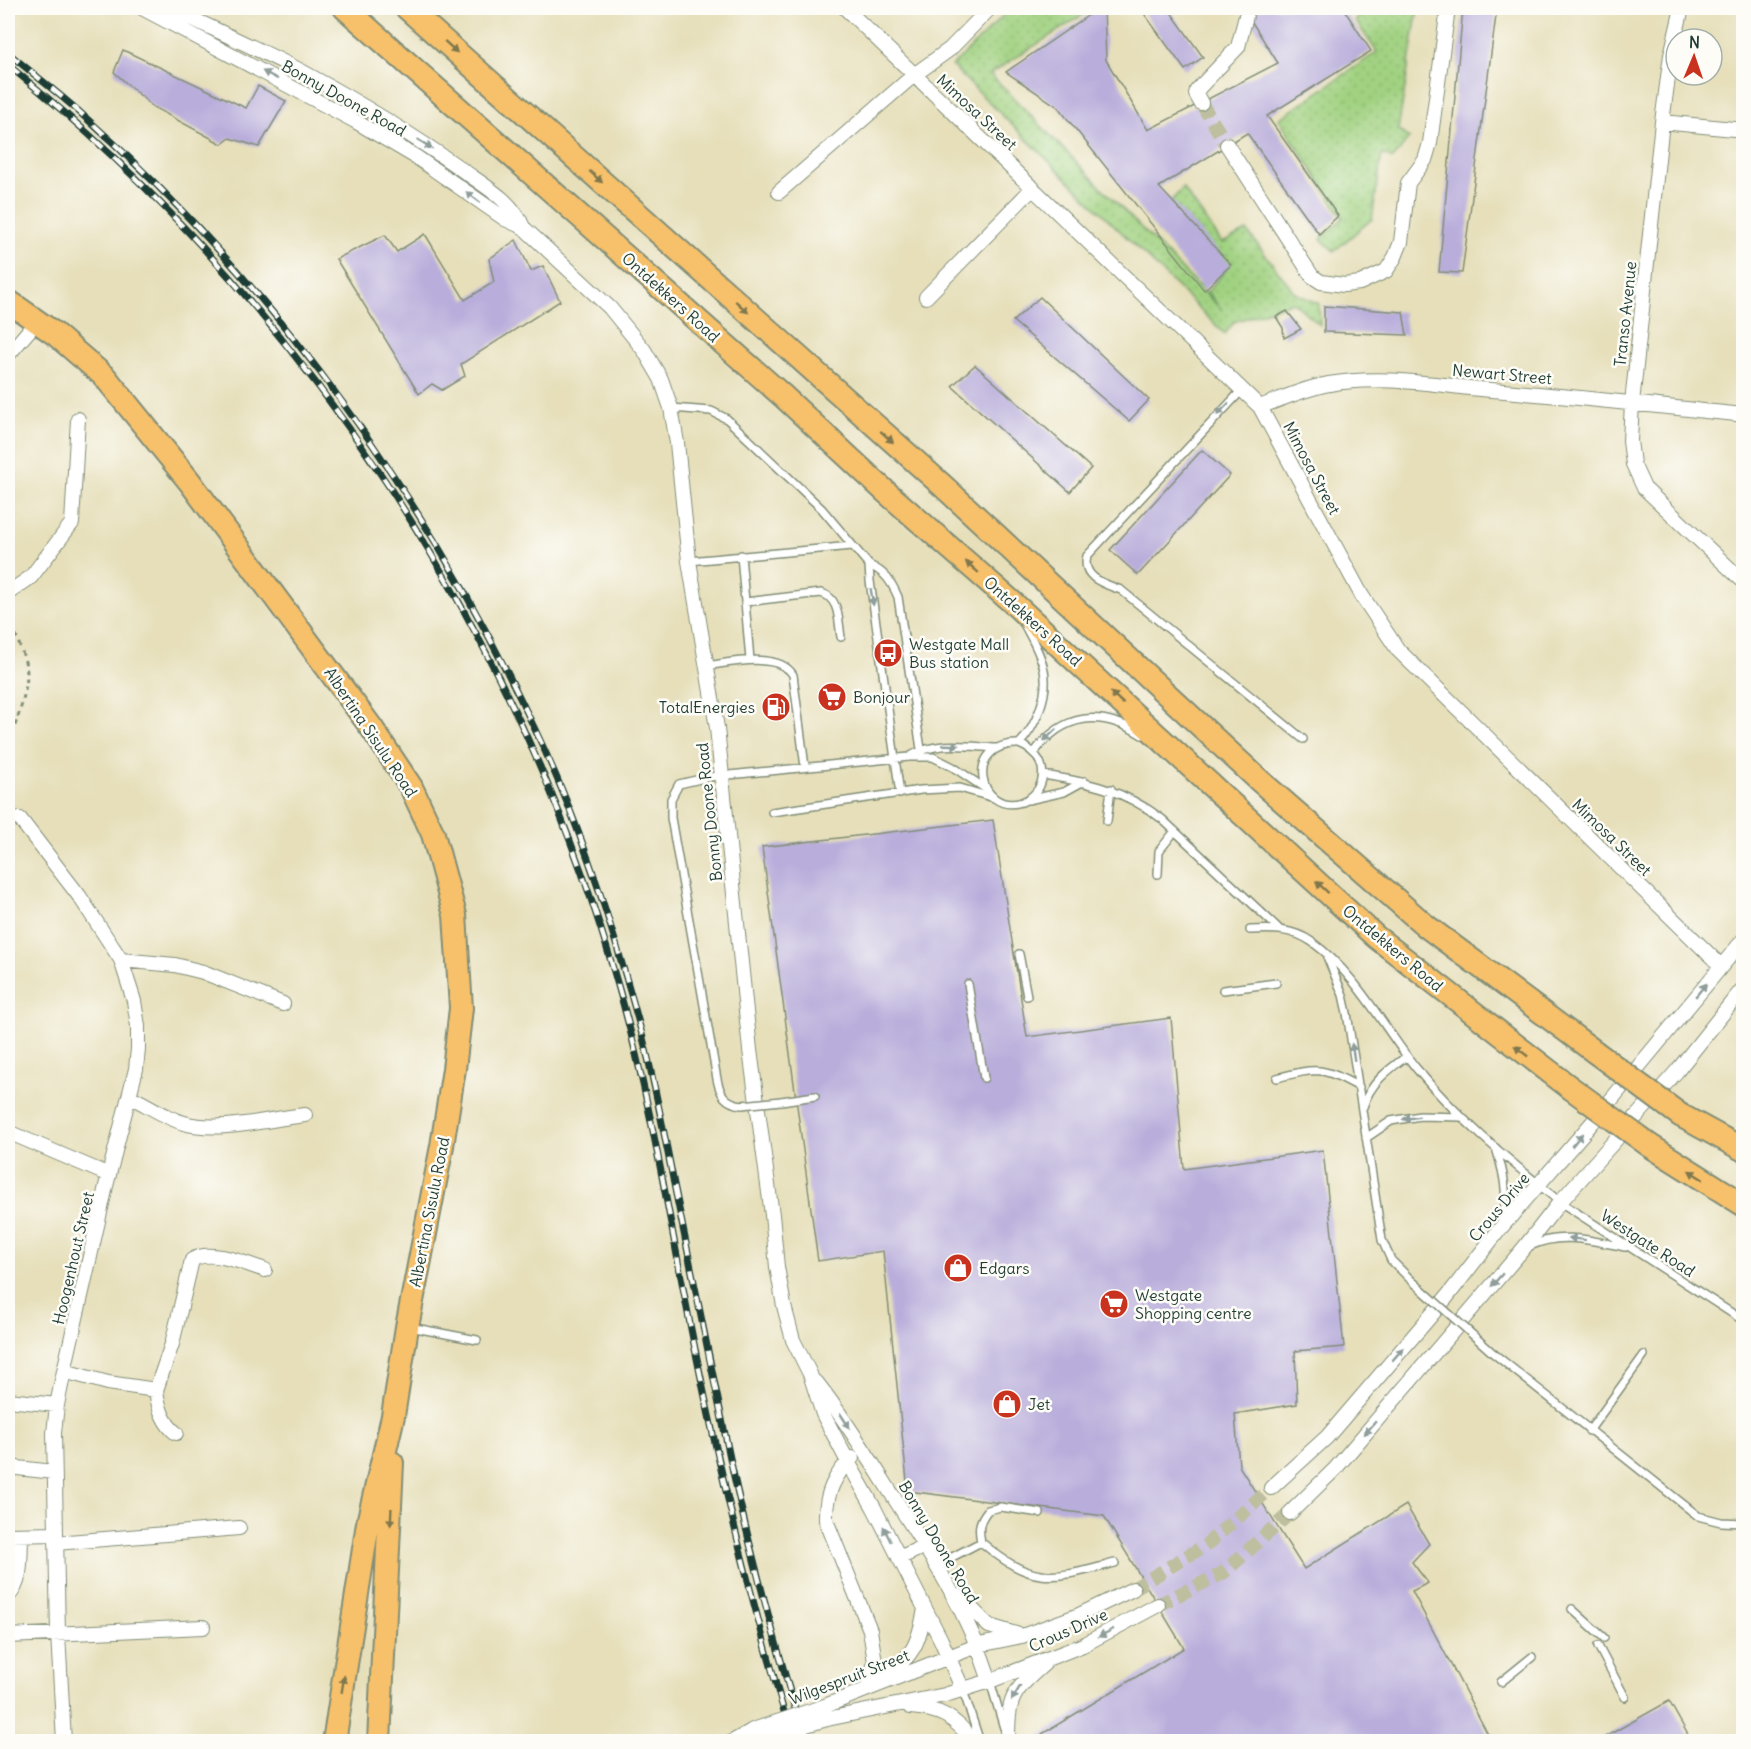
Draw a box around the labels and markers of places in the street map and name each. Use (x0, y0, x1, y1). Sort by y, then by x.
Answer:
place label: Westgate Mall Bus station (909, 634, 1009, 672)
bus stop icon: Westgate Mall Bus station (872, 637, 904, 669)
supermarket icon: Bonjour (816, 681, 848, 713)
place label: Bonjour (853, 687, 911, 707)
fuel station icon: TotalEnergies (760, 691, 792, 723)
place label: TotalEnergies (659, 697, 755, 717)
shop icon: Edgars (942, 1252, 974, 1284)
place label: Edgars (979, 1258, 1029, 1278)
place label: Westgate Shopping centre (1135, 1285, 1252, 1323)
supermarket icon: Westgate Shopping centre (1098, 1288, 1130, 1320)
shop icon: Jet (991, 1388, 1023, 1420)
place label: Jet (1028, 1394, 1051, 1414)

